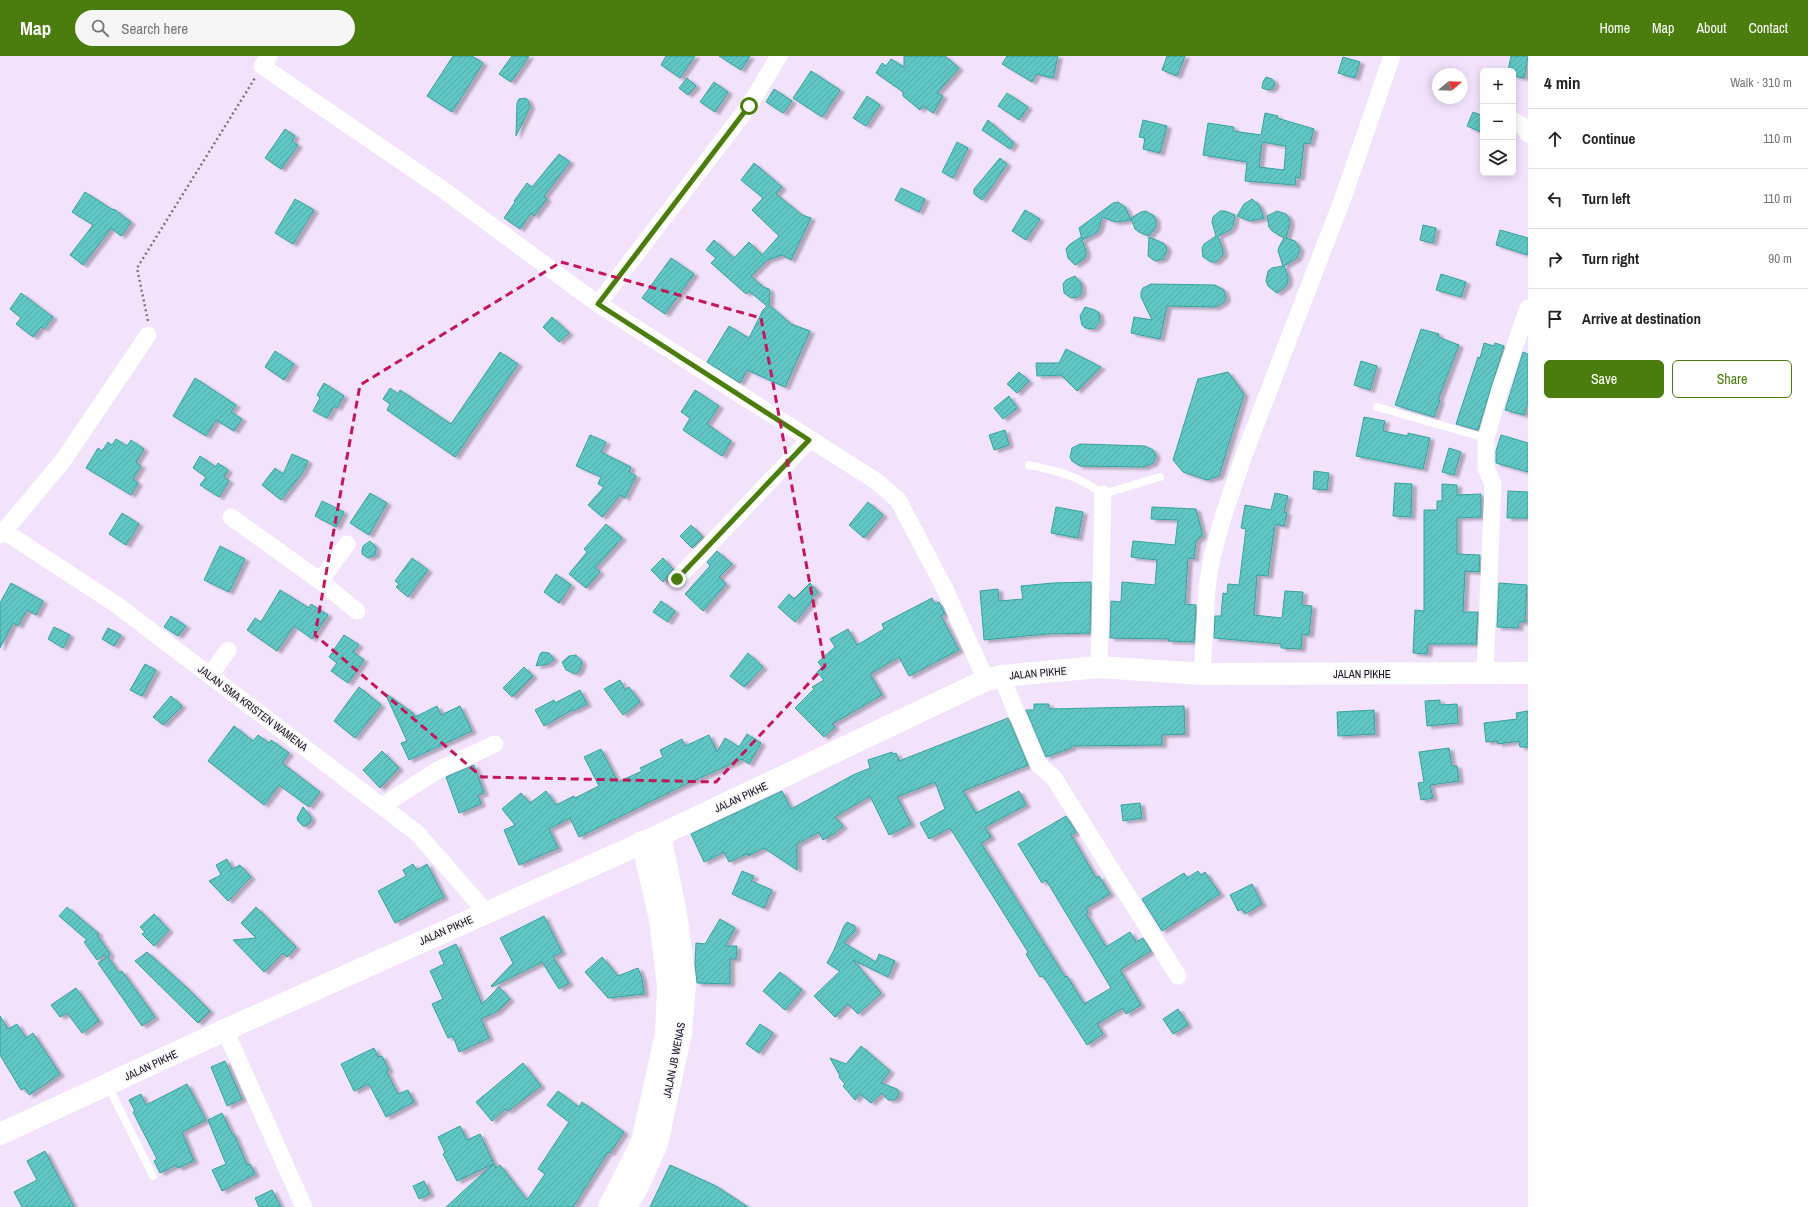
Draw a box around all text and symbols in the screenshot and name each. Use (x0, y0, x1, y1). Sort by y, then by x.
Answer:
search box (75, 10, 355, 46)
text: Map (20, 15, 51, 41)
icon: search (89, 17, 111, 39)
text: Search here (121, 18, 188, 39)
text: Home (1599, 19, 1630, 37)
text: Map (1652, 19, 1674, 37)
text: About (1696, 19, 1726, 37)
text: Contact (1748, 19, 1788, 37)
north arrow (1432, 68, 1468, 104)
map controls (1480, 68, 1516, 176)
button: + (1480, 68, 1516, 104)
text: 4 min (1544, 71, 1580, 94)
text: Walk · 310 m (1730, 74, 1792, 91)
route start (740, 97, 758, 115)
button: − (1480, 104, 1516, 140)
icon: ahead (1544, 128, 1566, 150)
text: Continue (1582, 128, 1635, 149)
text: 110 m (1763, 130, 1792, 147)
button: layers (1480, 140, 1516, 176)
icon: left (1544, 188, 1566, 210)
text: Turn left (1582, 188, 1630, 209)
text: 110 m (1763, 190, 1792, 207)
icon: right (1544, 248, 1566, 270)
text: Turn right (1582, 248, 1639, 269)
text: 90 m (1768, 250, 1792, 267)
icon: arrive (1544, 308, 1566, 330)
text: Arrive at destination (1582, 308, 1701, 329)
button: Save (1544, 360, 1664, 398)
button: Share (1672, 360, 1792, 398)
route end (668, 570, 686, 588)
street label: JALAN SMA KRISTEN WAMENA (195, 662, 312, 754)
street label: JALAN PIKHE (1009, 664, 1067, 682)
street label: JALAN PIKHE (1333, 667, 1391, 681)
street label: JALAN PIKHE (712, 778, 770, 816)
street label: JALAN PIKHE (417, 912, 475, 948)
street label: JALAN JB WENAS (660, 1021, 688, 1099)
street label: JALAN PIKHE (122, 1046, 180, 1084)

